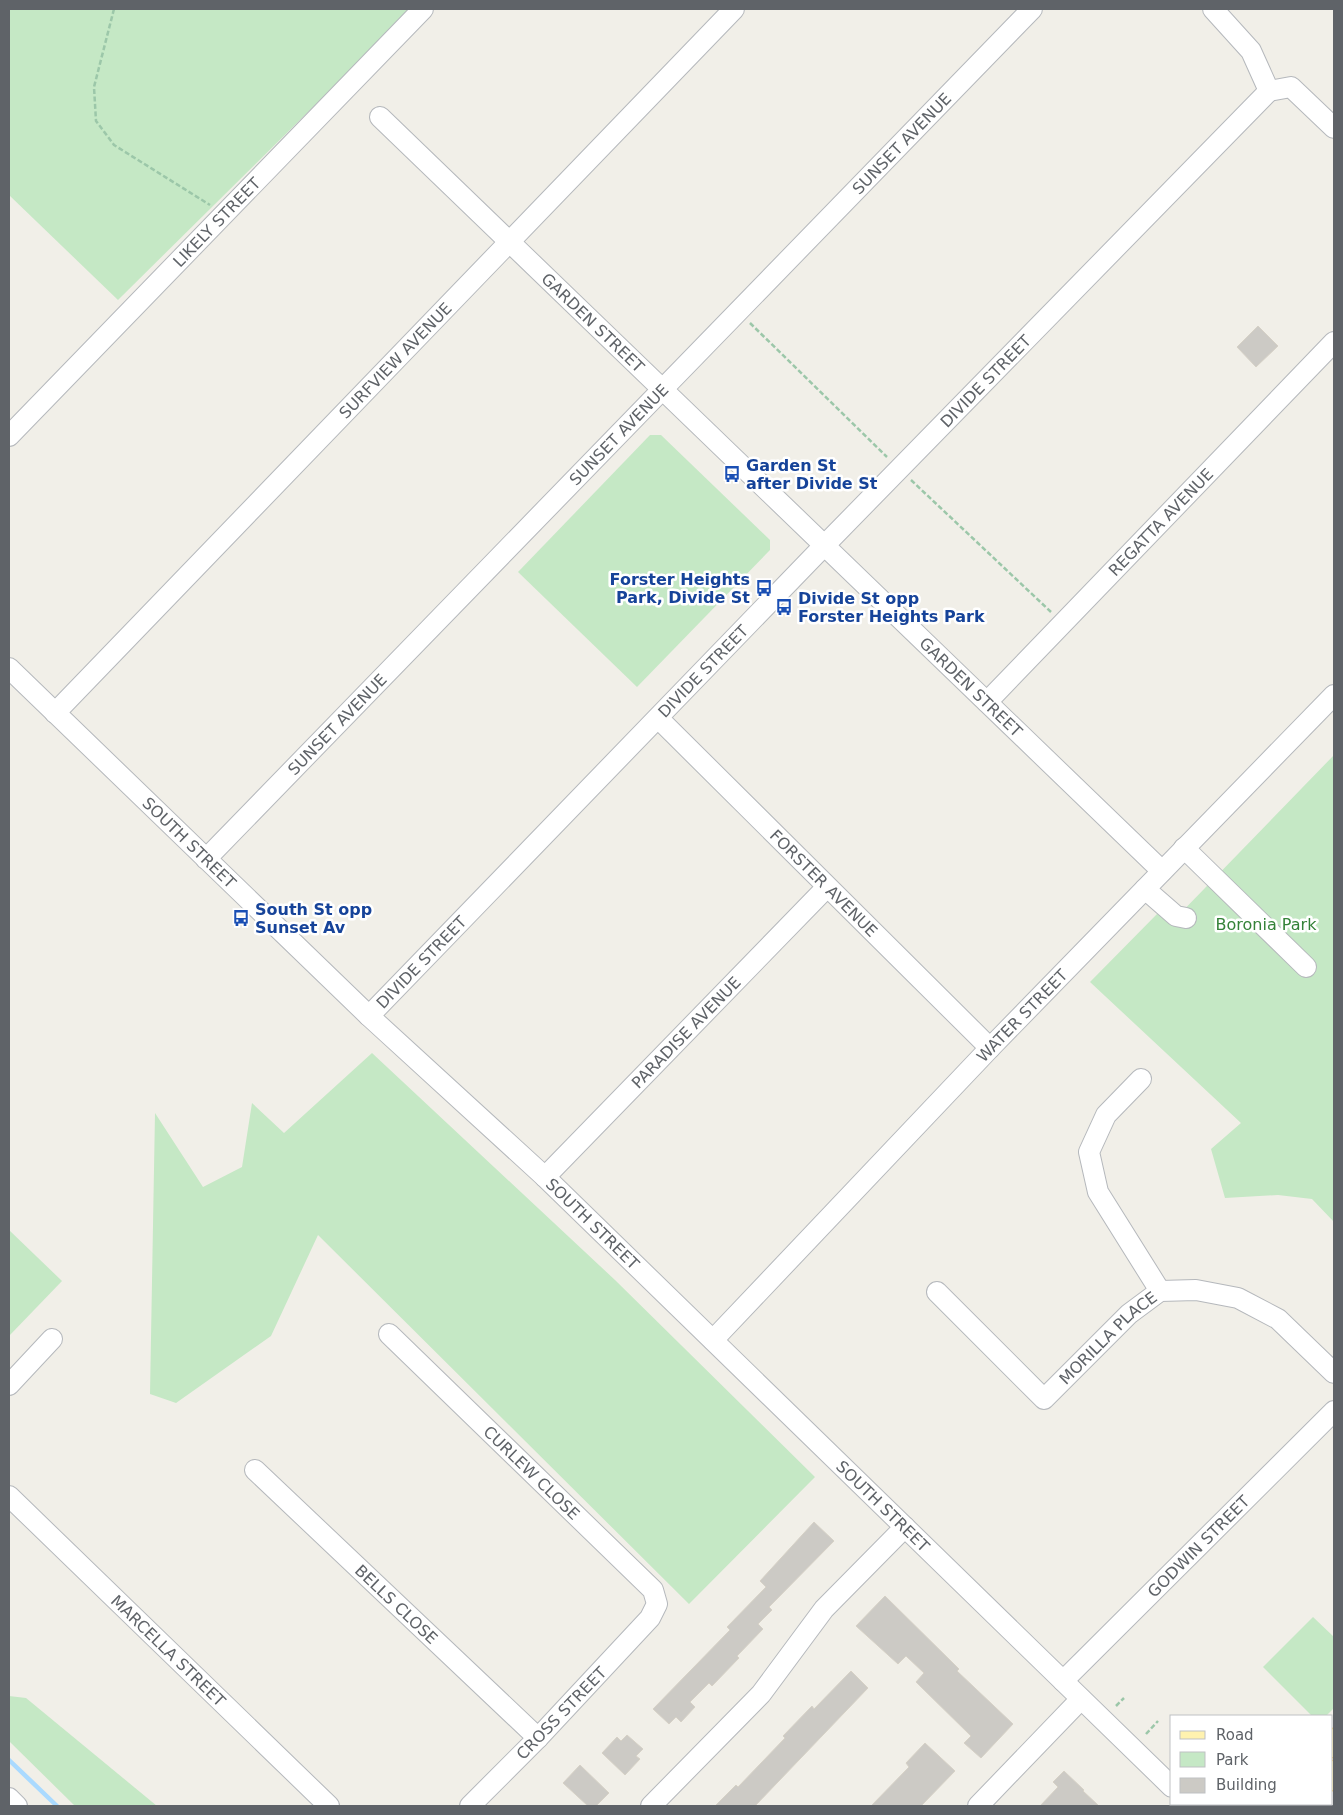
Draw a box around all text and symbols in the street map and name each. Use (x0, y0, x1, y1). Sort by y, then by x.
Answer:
street label: SUNSET AVENUE (848, 89, 955, 198)
street label: LIKELY STREET (169, 174, 264, 271)
street label: GARDEN STREET (538, 269, 648, 377)
street label: SURFVIEW AVENUE (335, 299, 456, 423)
street label: DIVIDE STREET (936, 331, 1035, 431)
street label: SUNSET AVENUE (566, 380, 672, 489)
place label: Garden St after Divide St (746, 456, 878, 493)
bus stop icon: Garden St after Divide St (722, 464, 742, 484)
street label: REGATTA AVENUE (1105, 465, 1217, 580)
place label: Forster Heights Park, Divide St (610, 570, 750, 607)
bus stop icon: Forster Heights Park, Divide St (754, 578, 774, 598)
place label: Divide St opp Forster Heights Park (798, 589, 985, 626)
bus stop icon: Divide St opp Forster Heights Park (774, 597, 794, 617)
street label: DIVIDE STREET (654, 621, 752, 722)
street label: GARDEN STREET (915, 634, 1026, 741)
street label: SUNSET AVENUE (284, 670, 391, 779)
street label: SOUTH STREET (139, 793, 240, 892)
street label: FORSTER AVENUE (766, 826, 881, 941)
place label: South St opp Sunset Av (255, 900, 372, 937)
bus stop icon: South St opp Sunset Av (231, 908, 251, 928)
street label: DIVIDE STREET (373, 912, 471, 1013)
park label: Boronia Park (1216, 915, 1317, 934)
street label: WATER STREET (973, 965, 1072, 1066)
street label: PARADISE AVENUE (628, 973, 745, 1092)
street label: SOUTH STREET (542, 1174, 643, 1274)
street label: MORILLA PLACE (1055, 1288, 1161, 1388)
street label: CURLEW CLOSE (480, 1422, 583, 1524)
street label: SOUTH STREET (832, 1457, 933, 1556)
street label: GODWIN STREET (1144, 1492, 1254, 1601)
street label: BELLS CLOSE (351, 1561, 441, 1648)
street label: MARCELLA STREET (107, 1591, 229, 1711)
street label: CROSS STREET (512, 1663, 610, 1764)
legend (1170, 1715, 1333, 1805)
text: Road (1216, 1726, 1254, 1744)
text: Park (1216, 1751, 1249, 1769)
text: Building (1216, 1776, 1277, 1794)

